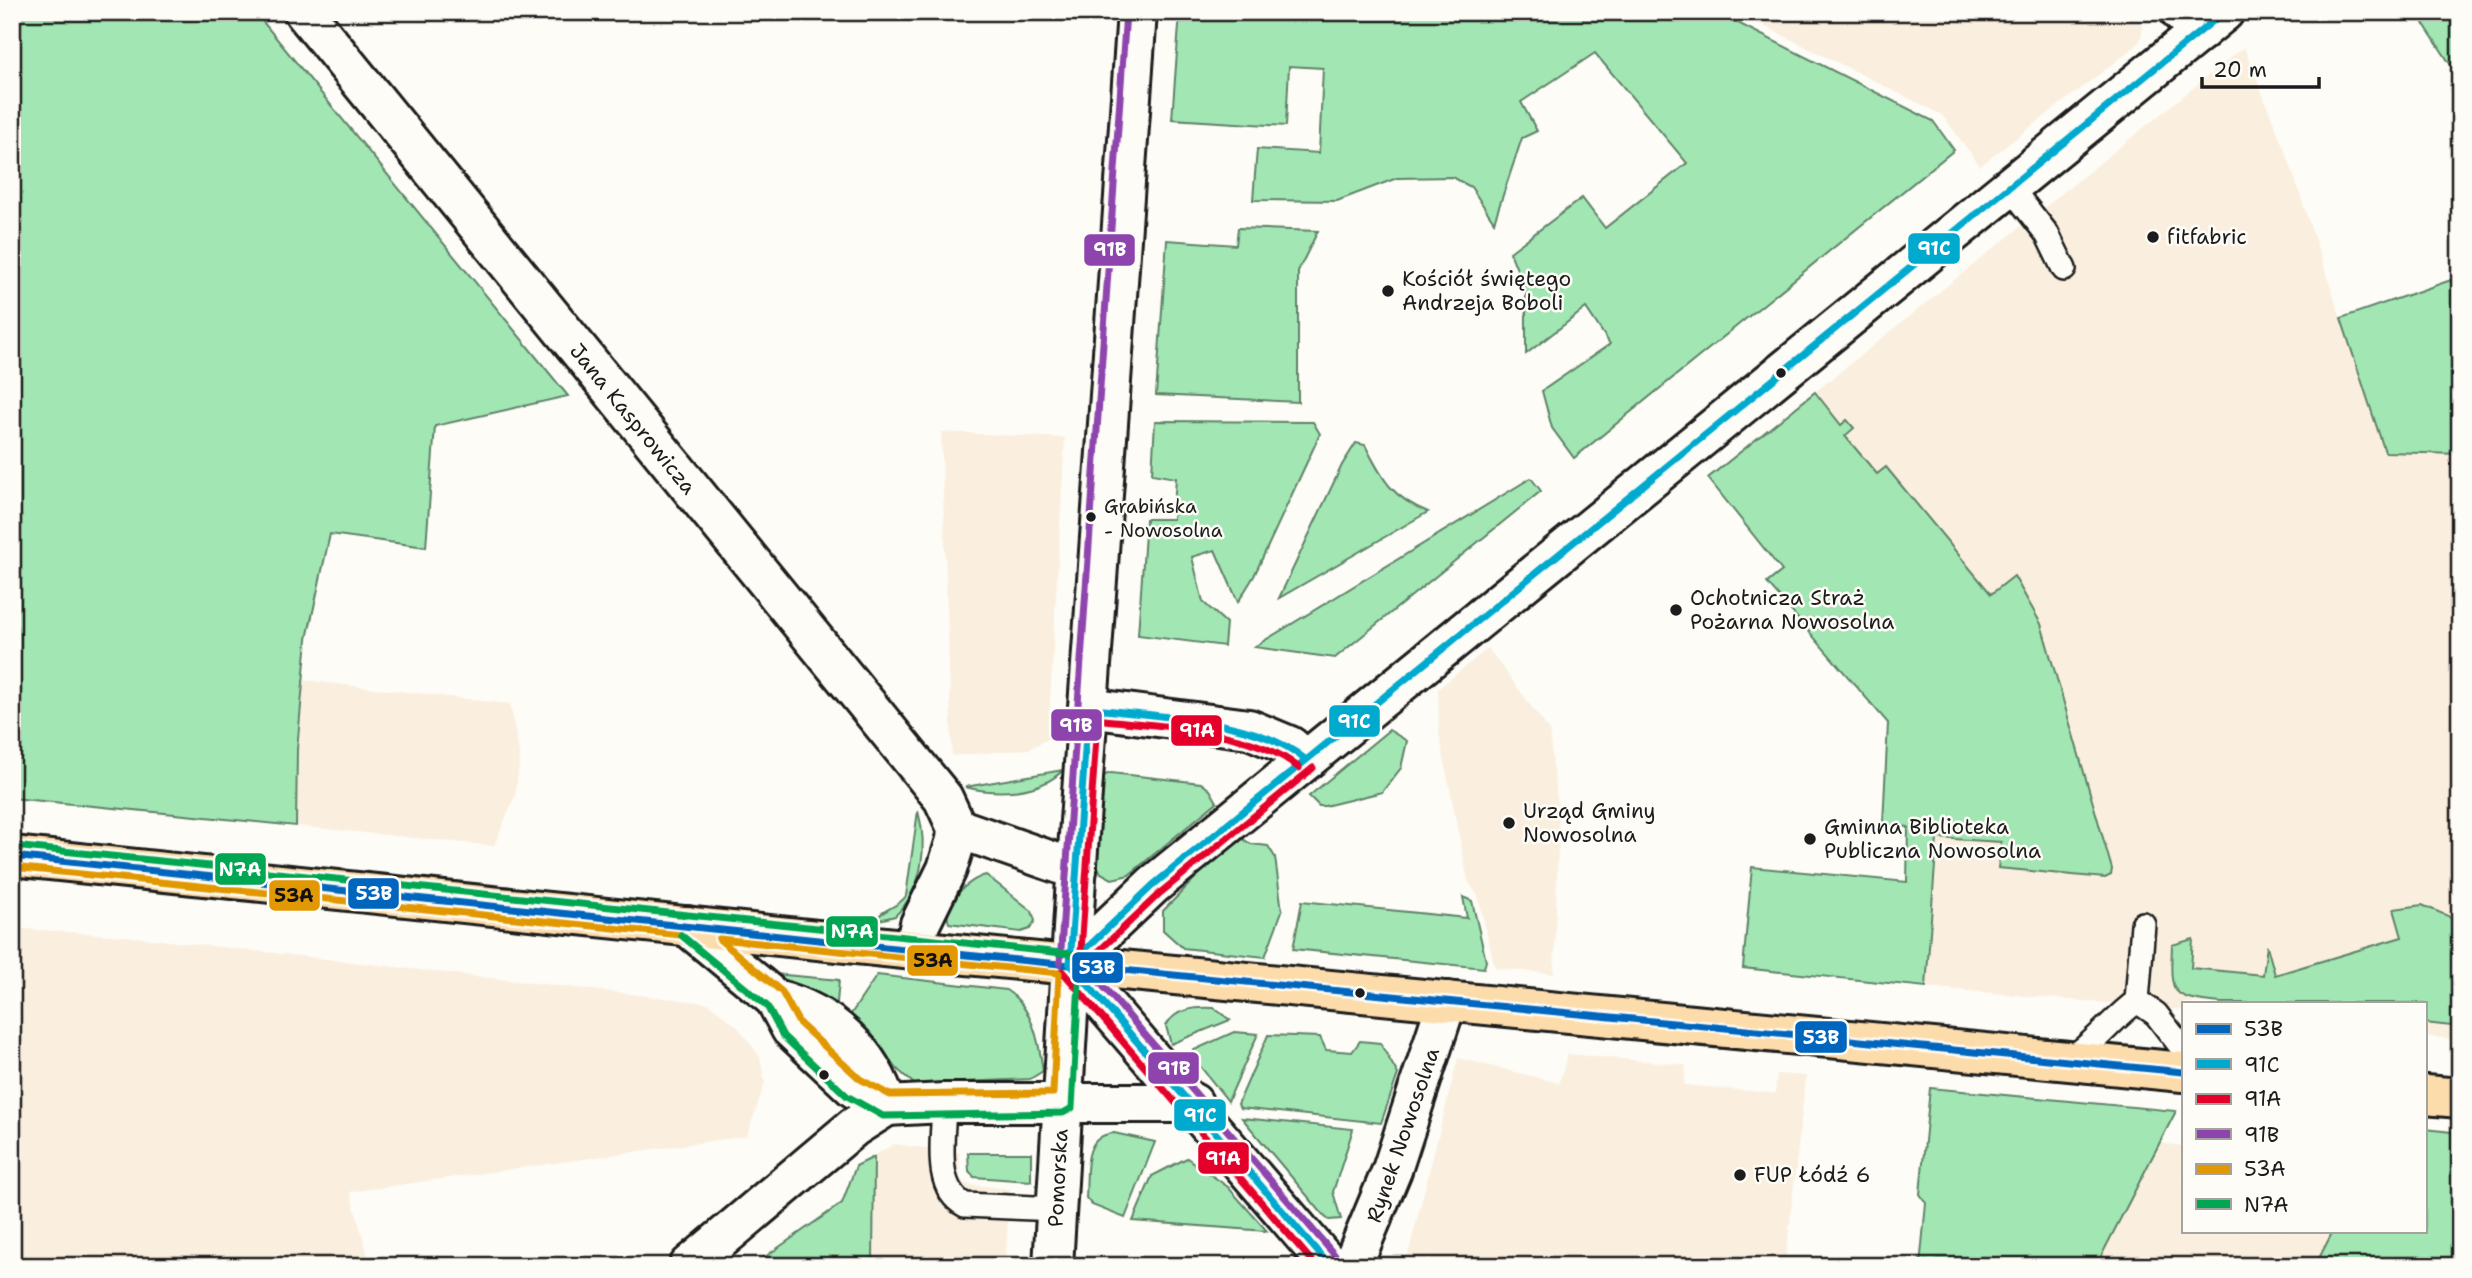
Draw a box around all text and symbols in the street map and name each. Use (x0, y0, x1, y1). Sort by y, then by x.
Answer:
scale bar (2202, 46, 2320, 90)
text: 20 m (2213, 56, 2267, 84)
place label: fitfabric (2167, 223, 2247, 251)
marker: fitfabric (2145, 229, 2161, 245)
line badge: 91C (1907, 232, 1961, 265)
line badge: 91B (1083, 233, 1136, 267)
text: 91C (1917, 236, 1951, 261)
text: 91B (1093, 237, 1127, 262)
place label: Kościół świętego Andrzeja Boboli (1402, 265, 1571, 317)
marker: Kościół świętego Andrzeja Boboli (1380, 283, 1396, 299)
street label: Jana Kasprowicza (563, 338, 703, 500)
unlabelled marker (1774, 366, 1788, 380)
place label: Grabińska - Nowosolna (1104, 494, 1223, 543)
marker: Grabińska - Nowosolna (1084, 510, 1098, 524)
place label: Ochotnicza Straż Pożarna Nowosolna (1690, 584, 1894, 636)
marker: Ochotnicza Straż Pożarna Nowosolna (1668, 602, 1684, 618)
line badge: 91C (1328, 704, 1381, 738)
line badge: 91B (1050, 708, 1103, 742)
text: 91C (1337, 709, 1371, 734)
text: 91B (1059, 713, 1093, 738)
line badge: 91A (1170, 714, 1223, 747)
text: 91A (1179, 718, 1215, 743)
place label: Urząd Gminy Nowosolna (1523, 797, 1656, 849)
place label: Gminna Biblioteka Publiczna Nowosolna (1824, 813, 2041, 865)
marker: Urząd Gminy Nowosolna (1501, 815, 1517, 831)
marker: Gminna Biblioteka Publiczna Nowosolna (1802, 831, 1818, 847)
line badge: N7A (214, 852, 267, 886)
text: N7A (219, 857, 261, 882)
line badge: 53B (347, 877, 400, 910)
line badge: 53A (268, 879, 321, 912)
text: 53B (356, 881, 393, 906)
text: 53A (274, 883, 314, 908)
line badge: N7A (825, 915, 879, 948)
text: N7A (831, 919, 873, 944)
line badge: 53A (906, 944, 959, 977)
text: 53A (913, 948, 953, 973)
line badge: 53B (1071, 951, 1124, 984)
text: 53B (1079, 955, 1116, 980)
unlabelled marker (1353, 986, 1367, 1000)
legend (2182, 1002, 2426, 1232)
text: 53B (2244, 1015, 2283, 1043)
line badge: 53B (1794, 1020, 1848, 1054)
text: 53B (1803, 1025, 1840, 1050)
street label: Rynek Nowosolna (1360, 1044, 1446, 1226)
line badge: 91B (1147, 1051, 1200, 1085)
text: 91C (2244, 1051, 2280, 1079)
text: 91B (1157, 1056, 1191, 1081)
unlabelled marker (817, 1068, 831, 1082)
text: 91A (2244, 1085, 2281, 1113)
line badge: 91C (1173, 1098, 1227, 1132)
text: 91C (1183, 1103, 1217, 1128)
text: 91B (2244, 1121, 2279, 1149)
street label: Pomorska (1041, 1128, 1075, 1228)
line badge: 91A (1197, 1141, 1250, 1175)
text: 91A (1205, 1146, 1241, 1171)
text: 53A (2244, 1155, 2285, 1183)
place label: FUP Łódź 6 (1754, 1161, 1871, 1189)
marker: FUP Łódź 6 (1732, 1167, 1748, 1183)
text: N7A (2244, 1191, 2289, 1219)

